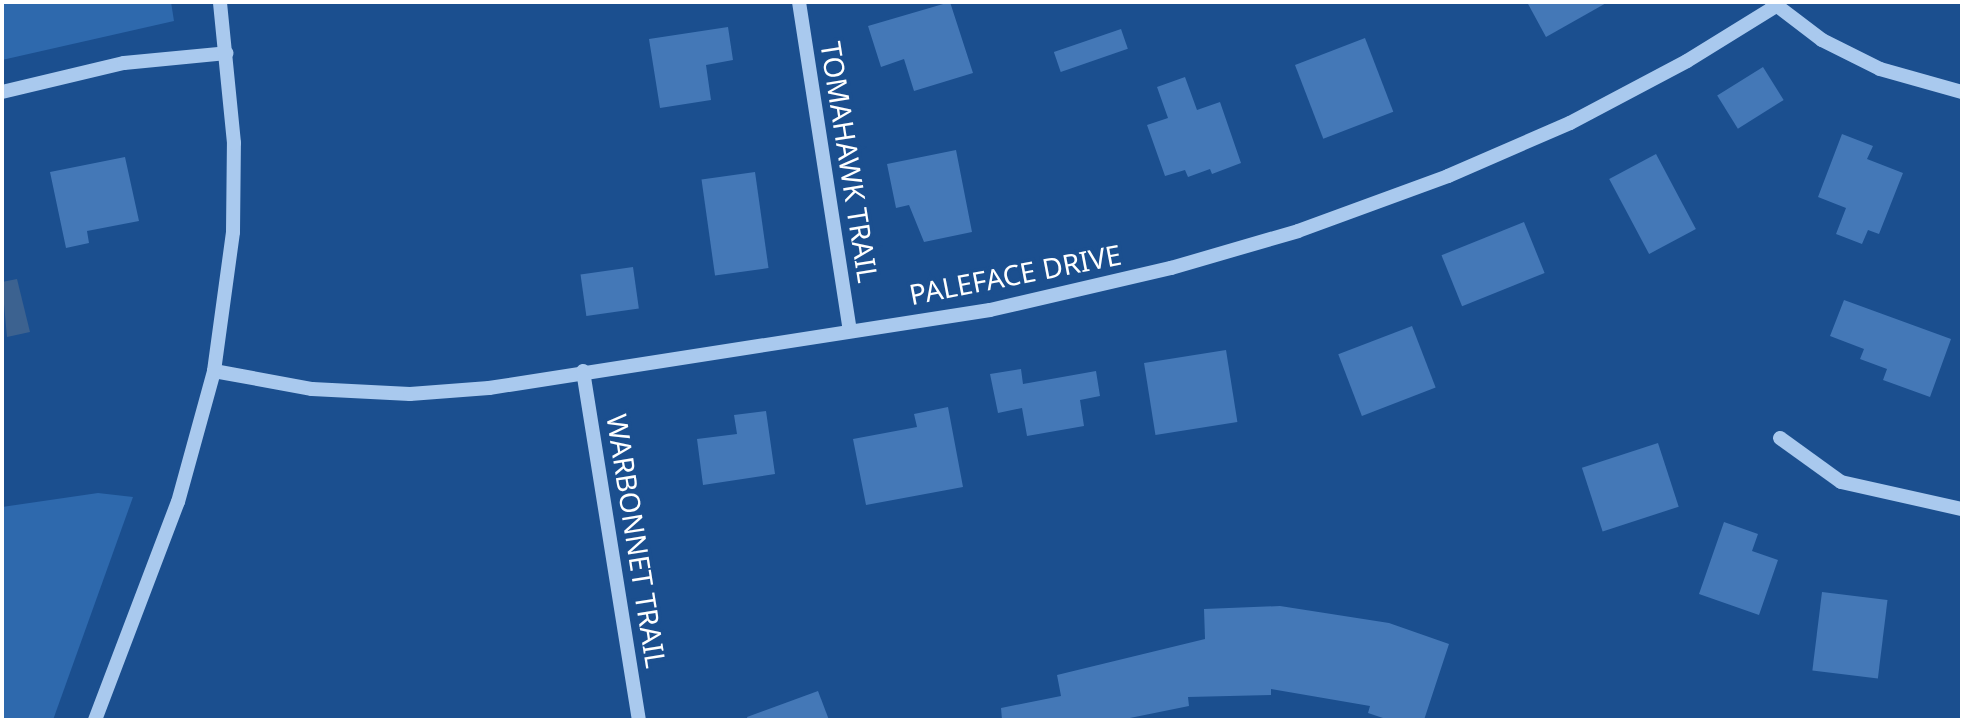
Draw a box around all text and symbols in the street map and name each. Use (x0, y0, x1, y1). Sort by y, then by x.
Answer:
street label: TOMAHAWK TRAIL (814, 39, 886, 285)
street label: PALEFACE DRIVE (906, 237, 1124, 311)
street label: WARBONNET TRAIL (600, 412, 674, 670)

